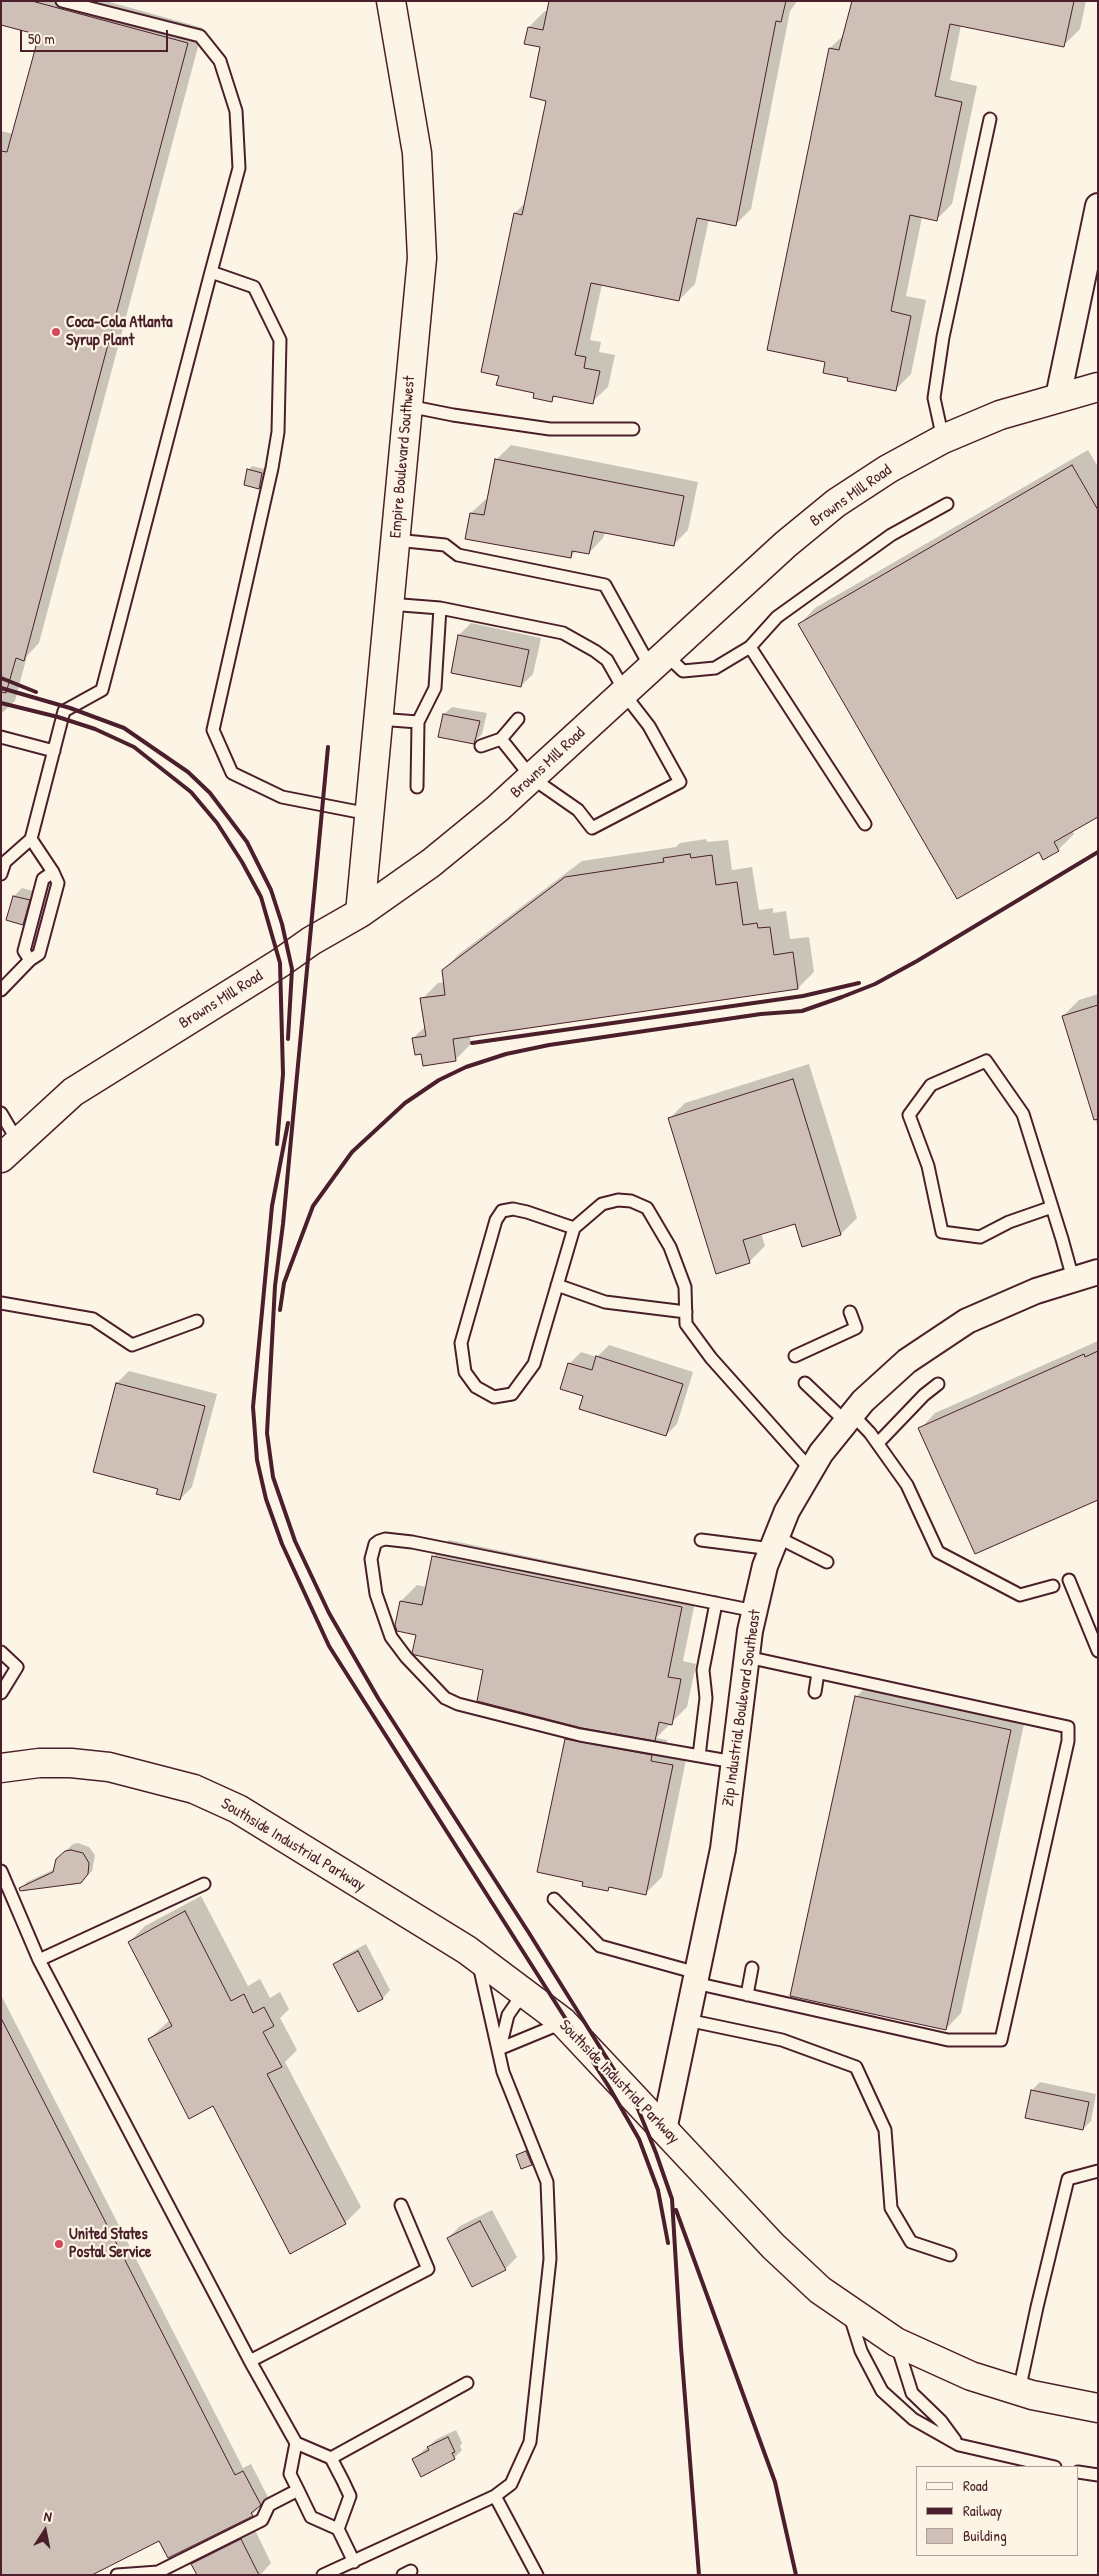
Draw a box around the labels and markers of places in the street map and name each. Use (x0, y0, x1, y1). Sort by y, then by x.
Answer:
place label: Coca-Cola Atlanta Syrup Plant (66, 313, 172, 351)
marker: Coca-Cola Atlanta Syrup Plant (50, 326, 62, 338)
place label: United States Postal Service (69, 2225, 151, 2263)
marker: United States Postal Service (53, 2238, 65, 2250)

